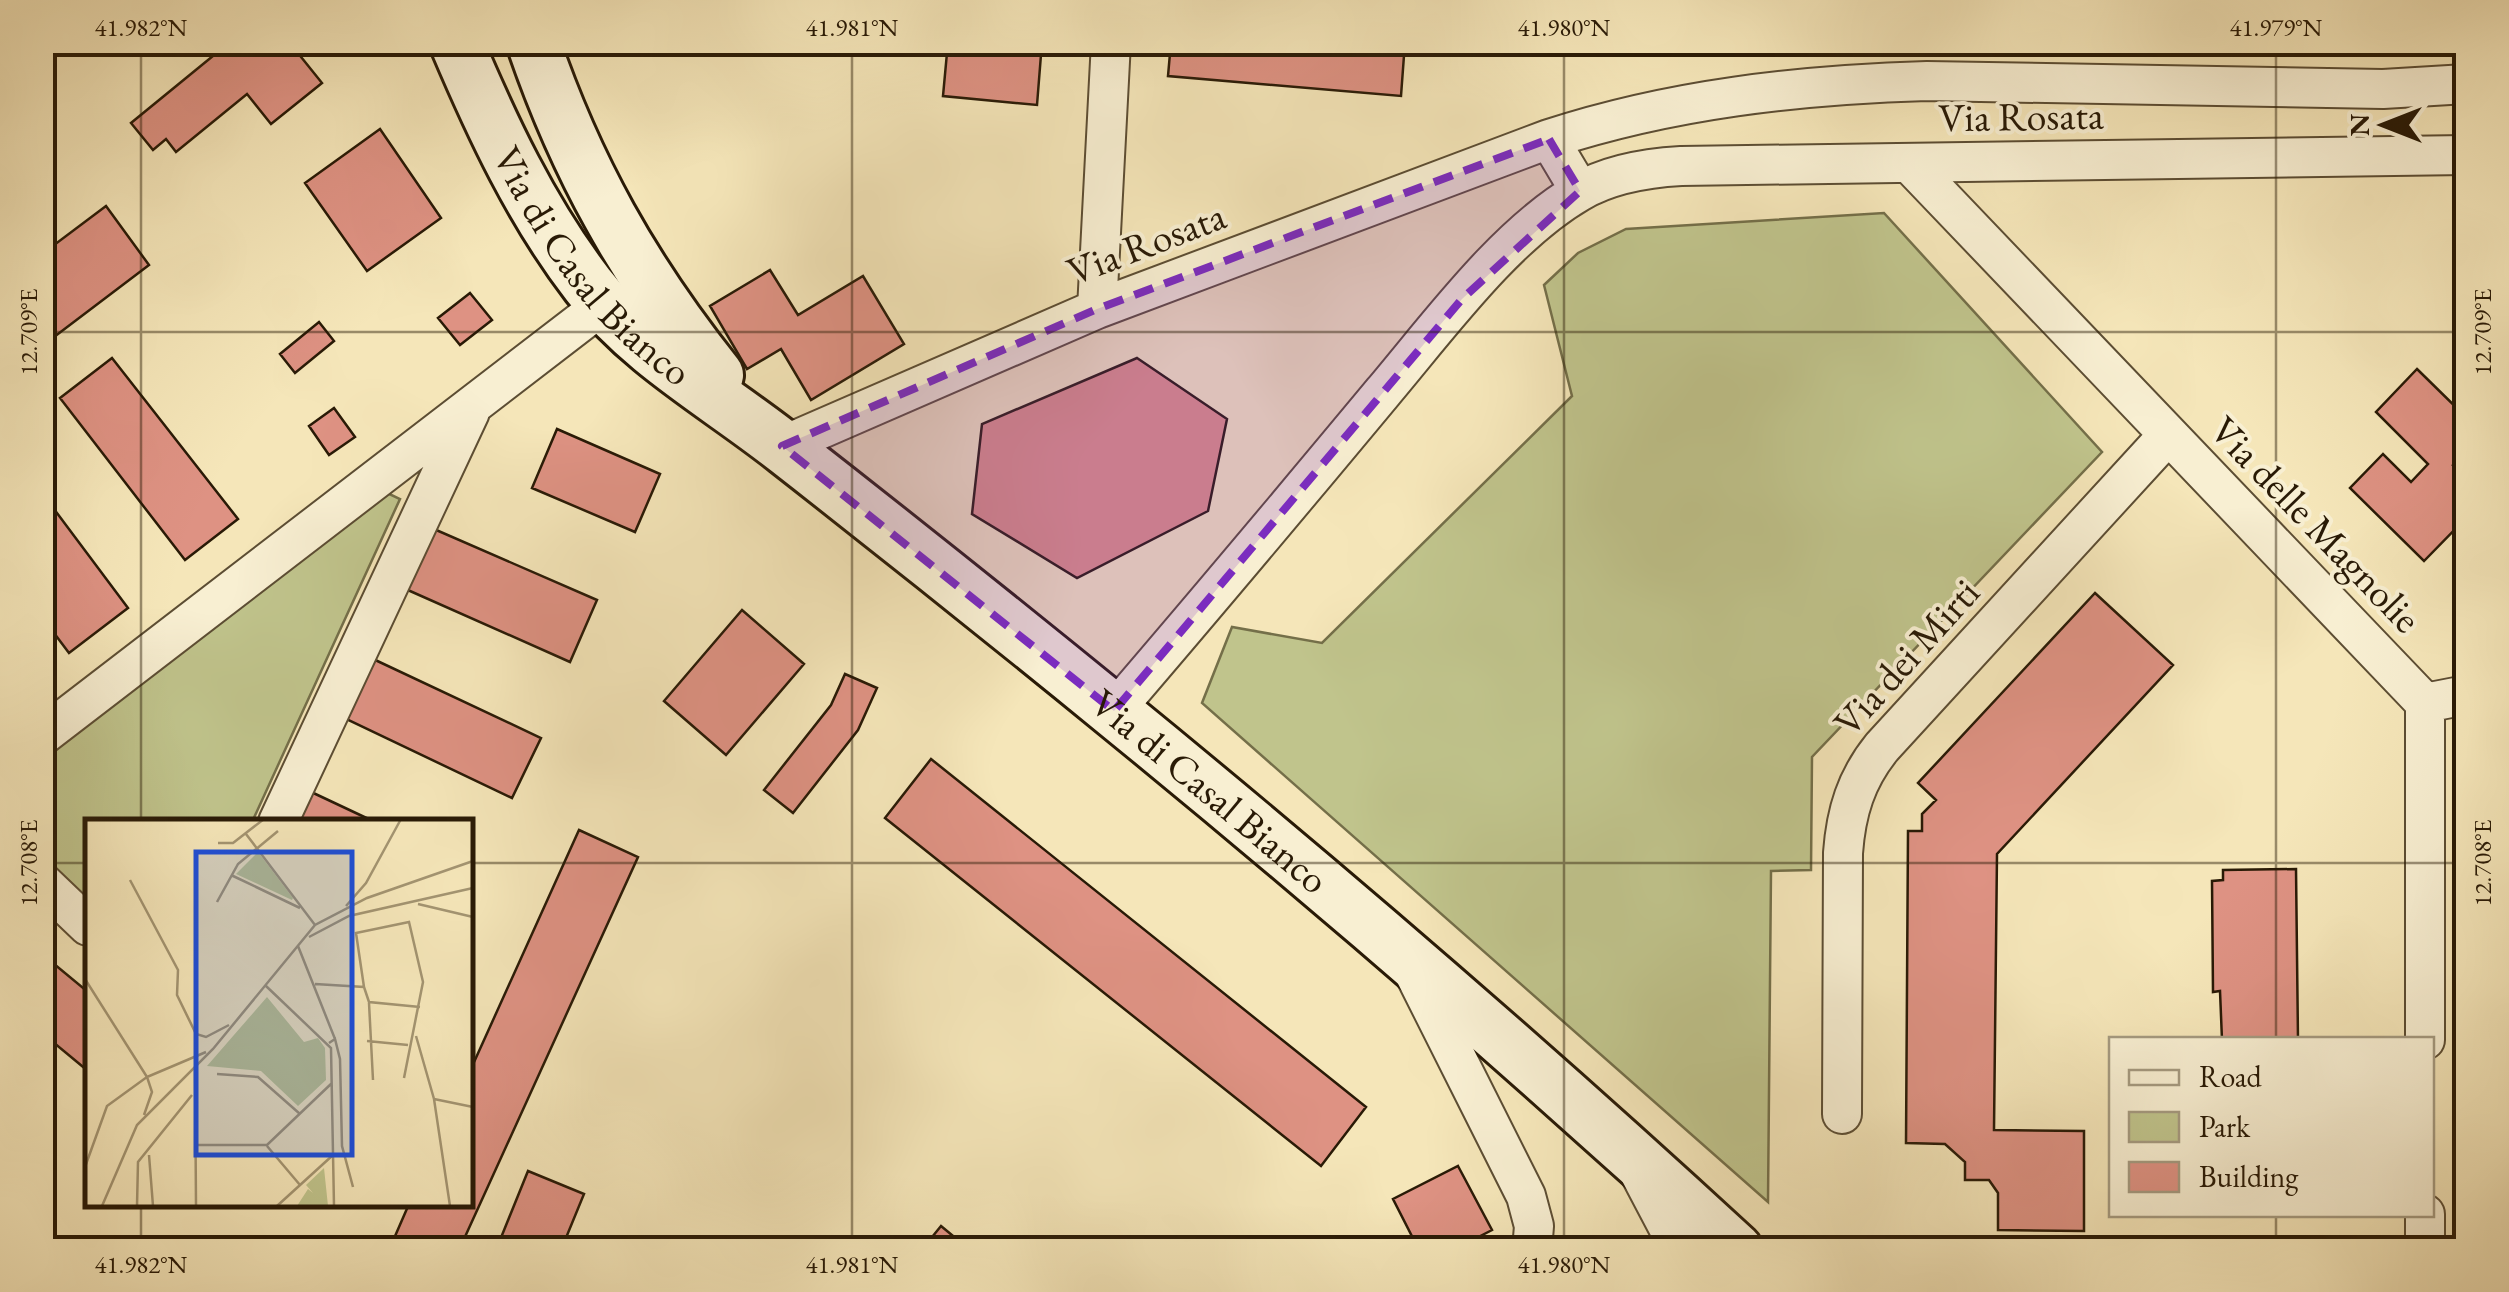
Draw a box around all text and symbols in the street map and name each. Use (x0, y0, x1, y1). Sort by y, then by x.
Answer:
text: 41.982°N (95, 11, 188, 43)
text: 41.981°N (806, 11, 899, 43)
text: 41.980°N (1518, 11, 1611, 43)
text: 41.979°N (2230, 11, 2323, 43)
north arrow (2334, 75, 2434, 175)
street label: Via Rosata (1938, 89, 2104, 143)
text: N (2341, 113, 2377, 136)
street label: Via di Casal Bianco (482, 137, 702, 397)
street label: Via Rosata (1059, 189, 1233, 297)
text: 12.709°E (12, 288, 44, 376)
text: 12.709°E (2466, 288, 2498, 376)
street label: Via delle Magnolie (2199, 404, 2433, 644)
street label: Via dei Mirti (1821, 567, 1991, 747)
street label: Via di Casal Bianco (1080, 677, 1340, 905)
text: 12.708°E (12, 819, 44, 907)
inset map (85, 819, 472, 1207)
text: 12.708°E (2466, 819, 2498, 907)
legend (2109, 1037, 2434, 1217)
text: Road (2199, 1057, 2263, 1096)
text: Park (2199, 1107, 2251, 1146)
text: Building (2199, 1157, 2299, 1196)
text: 41.982°N (95, 1248, 188, 1280)
text: 41.981°N (806, 1248, 899, 1280)
text: 41.980°N (1518, 1248, 1611, 1280)

